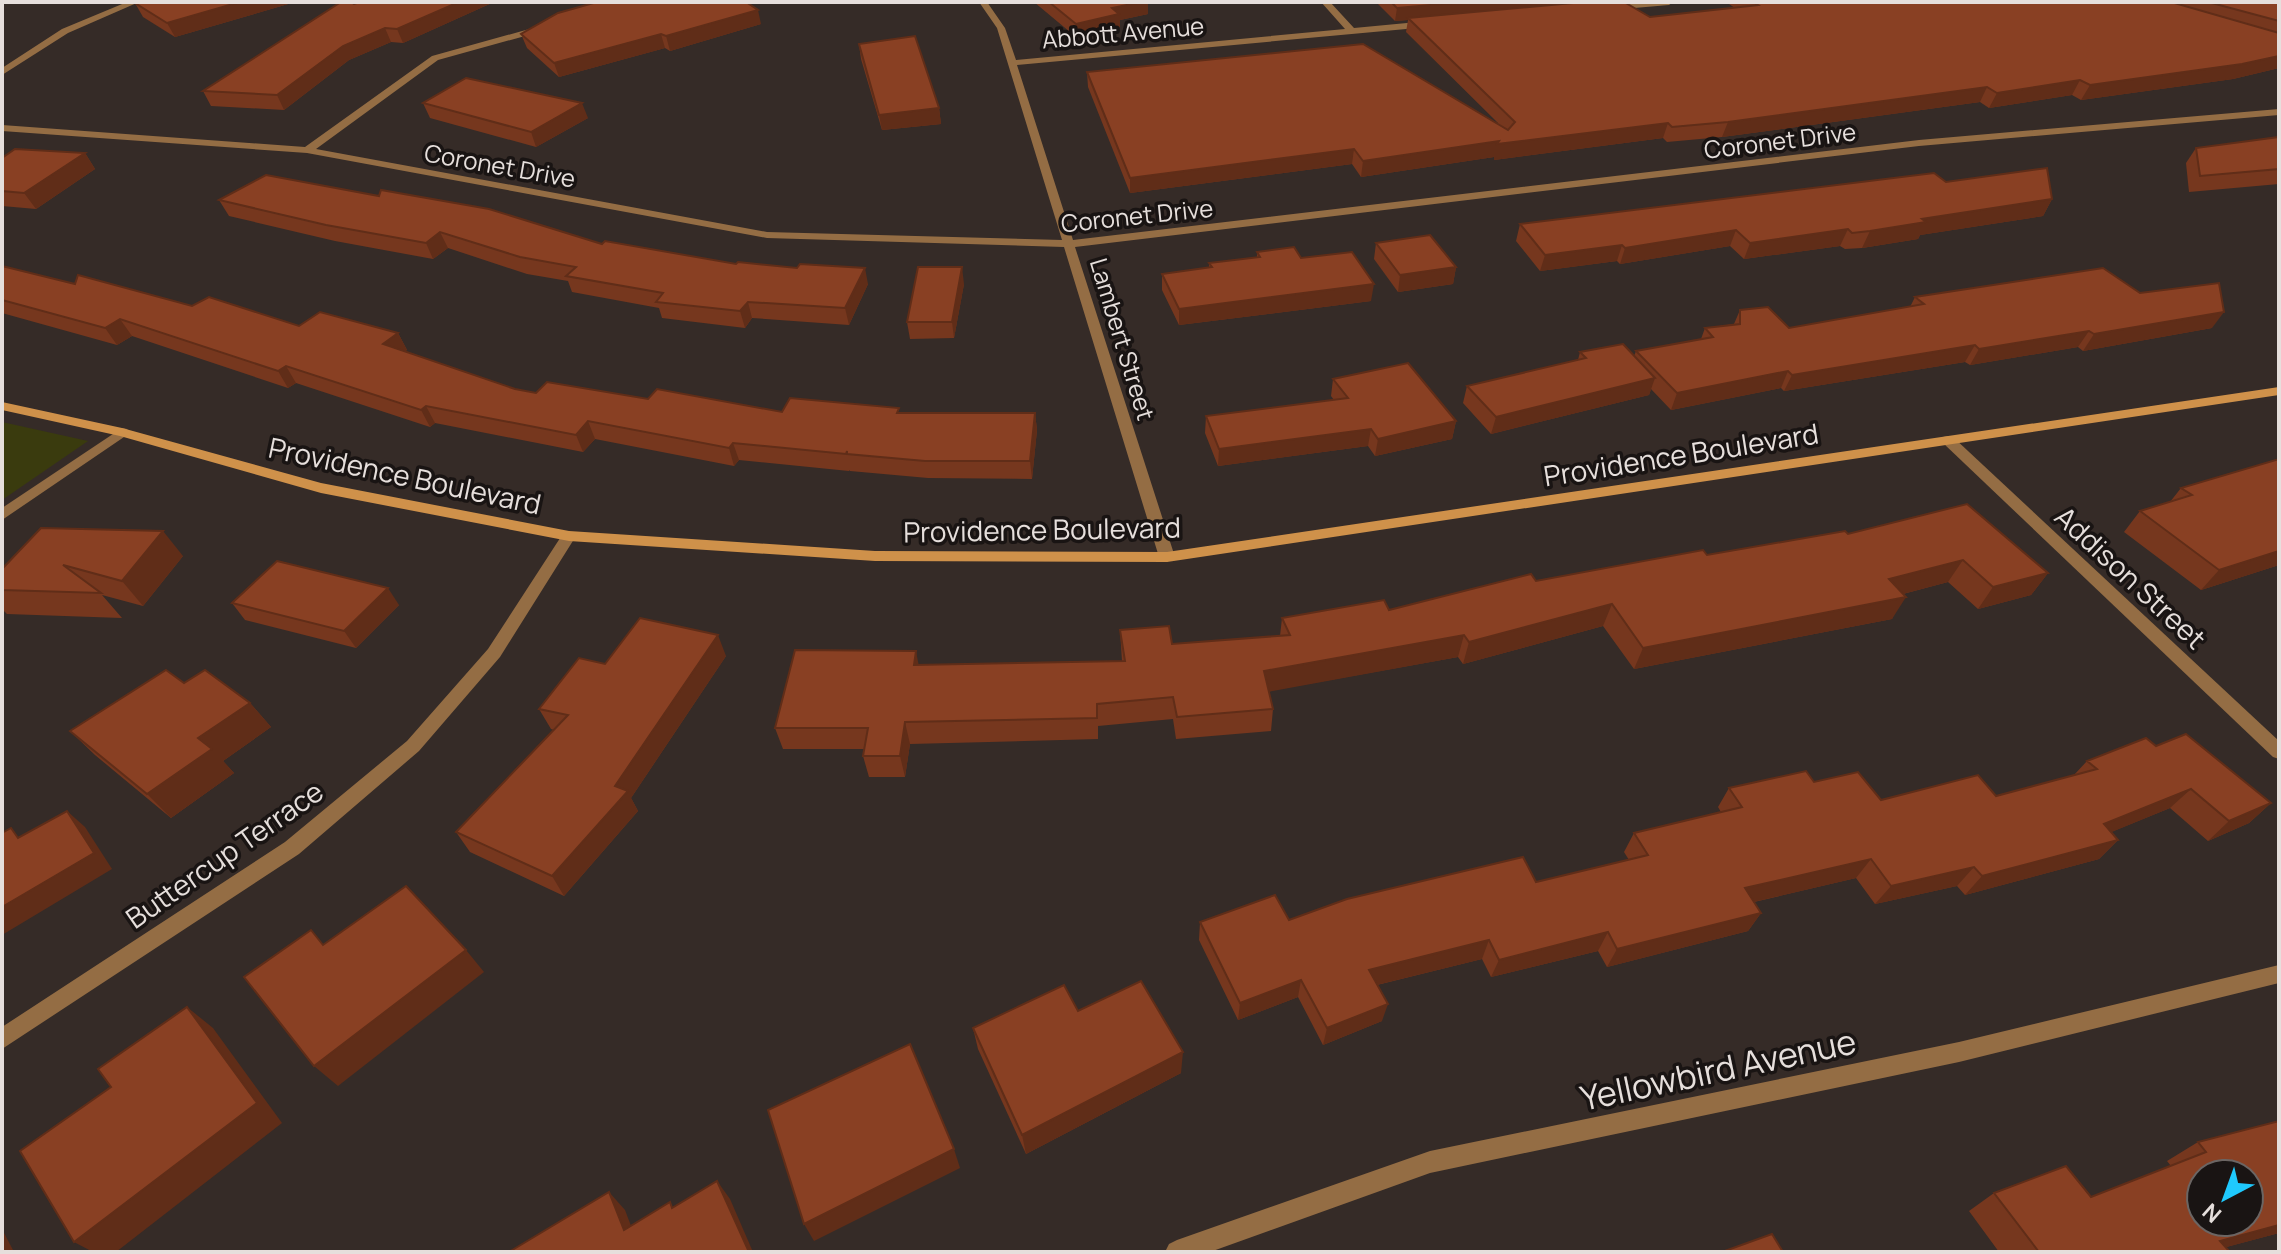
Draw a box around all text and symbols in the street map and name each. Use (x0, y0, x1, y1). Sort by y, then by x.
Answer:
street label: Abbott Avenue (1041, 8, 1205, 56)
street label: Coronet Drive (1702, 114, 1858, 166)
street label: Coronet Drive (422, 135, 578, 195)
street label: Coronet Drive (1059, 191, 1215, 239)
street label: Lambert Street (1083, 254, 1163, 424)
street label: Providence Boulevard (1541, 414, 1821, 494)
street label: Providence Boulevard (265, 428, 545, 522)
street label: Addison Street (2047, 497, 2215, 657)
street label: Providence Boulevard (903, 508, 1181, 550)
street label: Buttercup Terrace (118, 772, 330, 936)
street label: Yellowbird Avenue (1576, 1017, 1860, 1121)
north arrow (2185, 1158, 2265, 1238)
text: N (2196, 1197, 2228, 1230)

